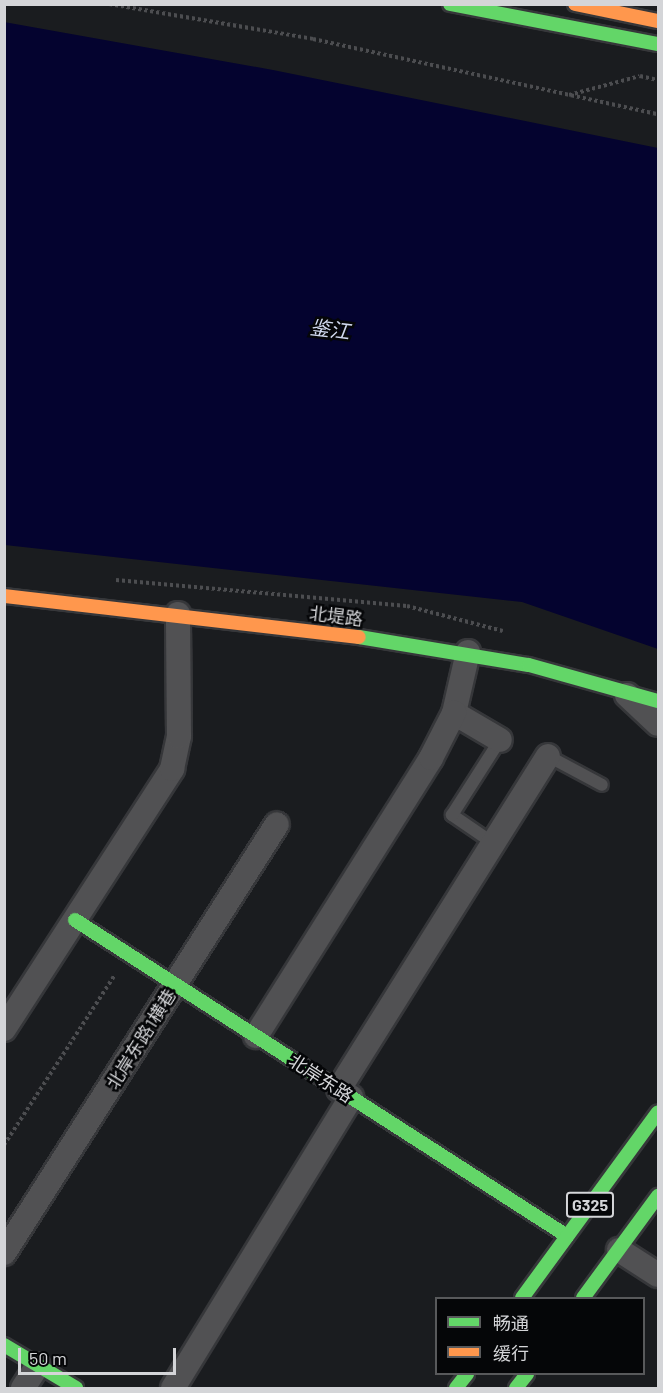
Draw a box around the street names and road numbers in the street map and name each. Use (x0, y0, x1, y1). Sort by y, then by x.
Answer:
street label: 北堤路 (308, 602, 364, 630)
street label: 北岸东路1横巷 (102, 985, 180, 1093)
street label: 北岸东路 (285, 1049, 357, 1107)
road number: G325 (564, 1192, 616, 1218)

